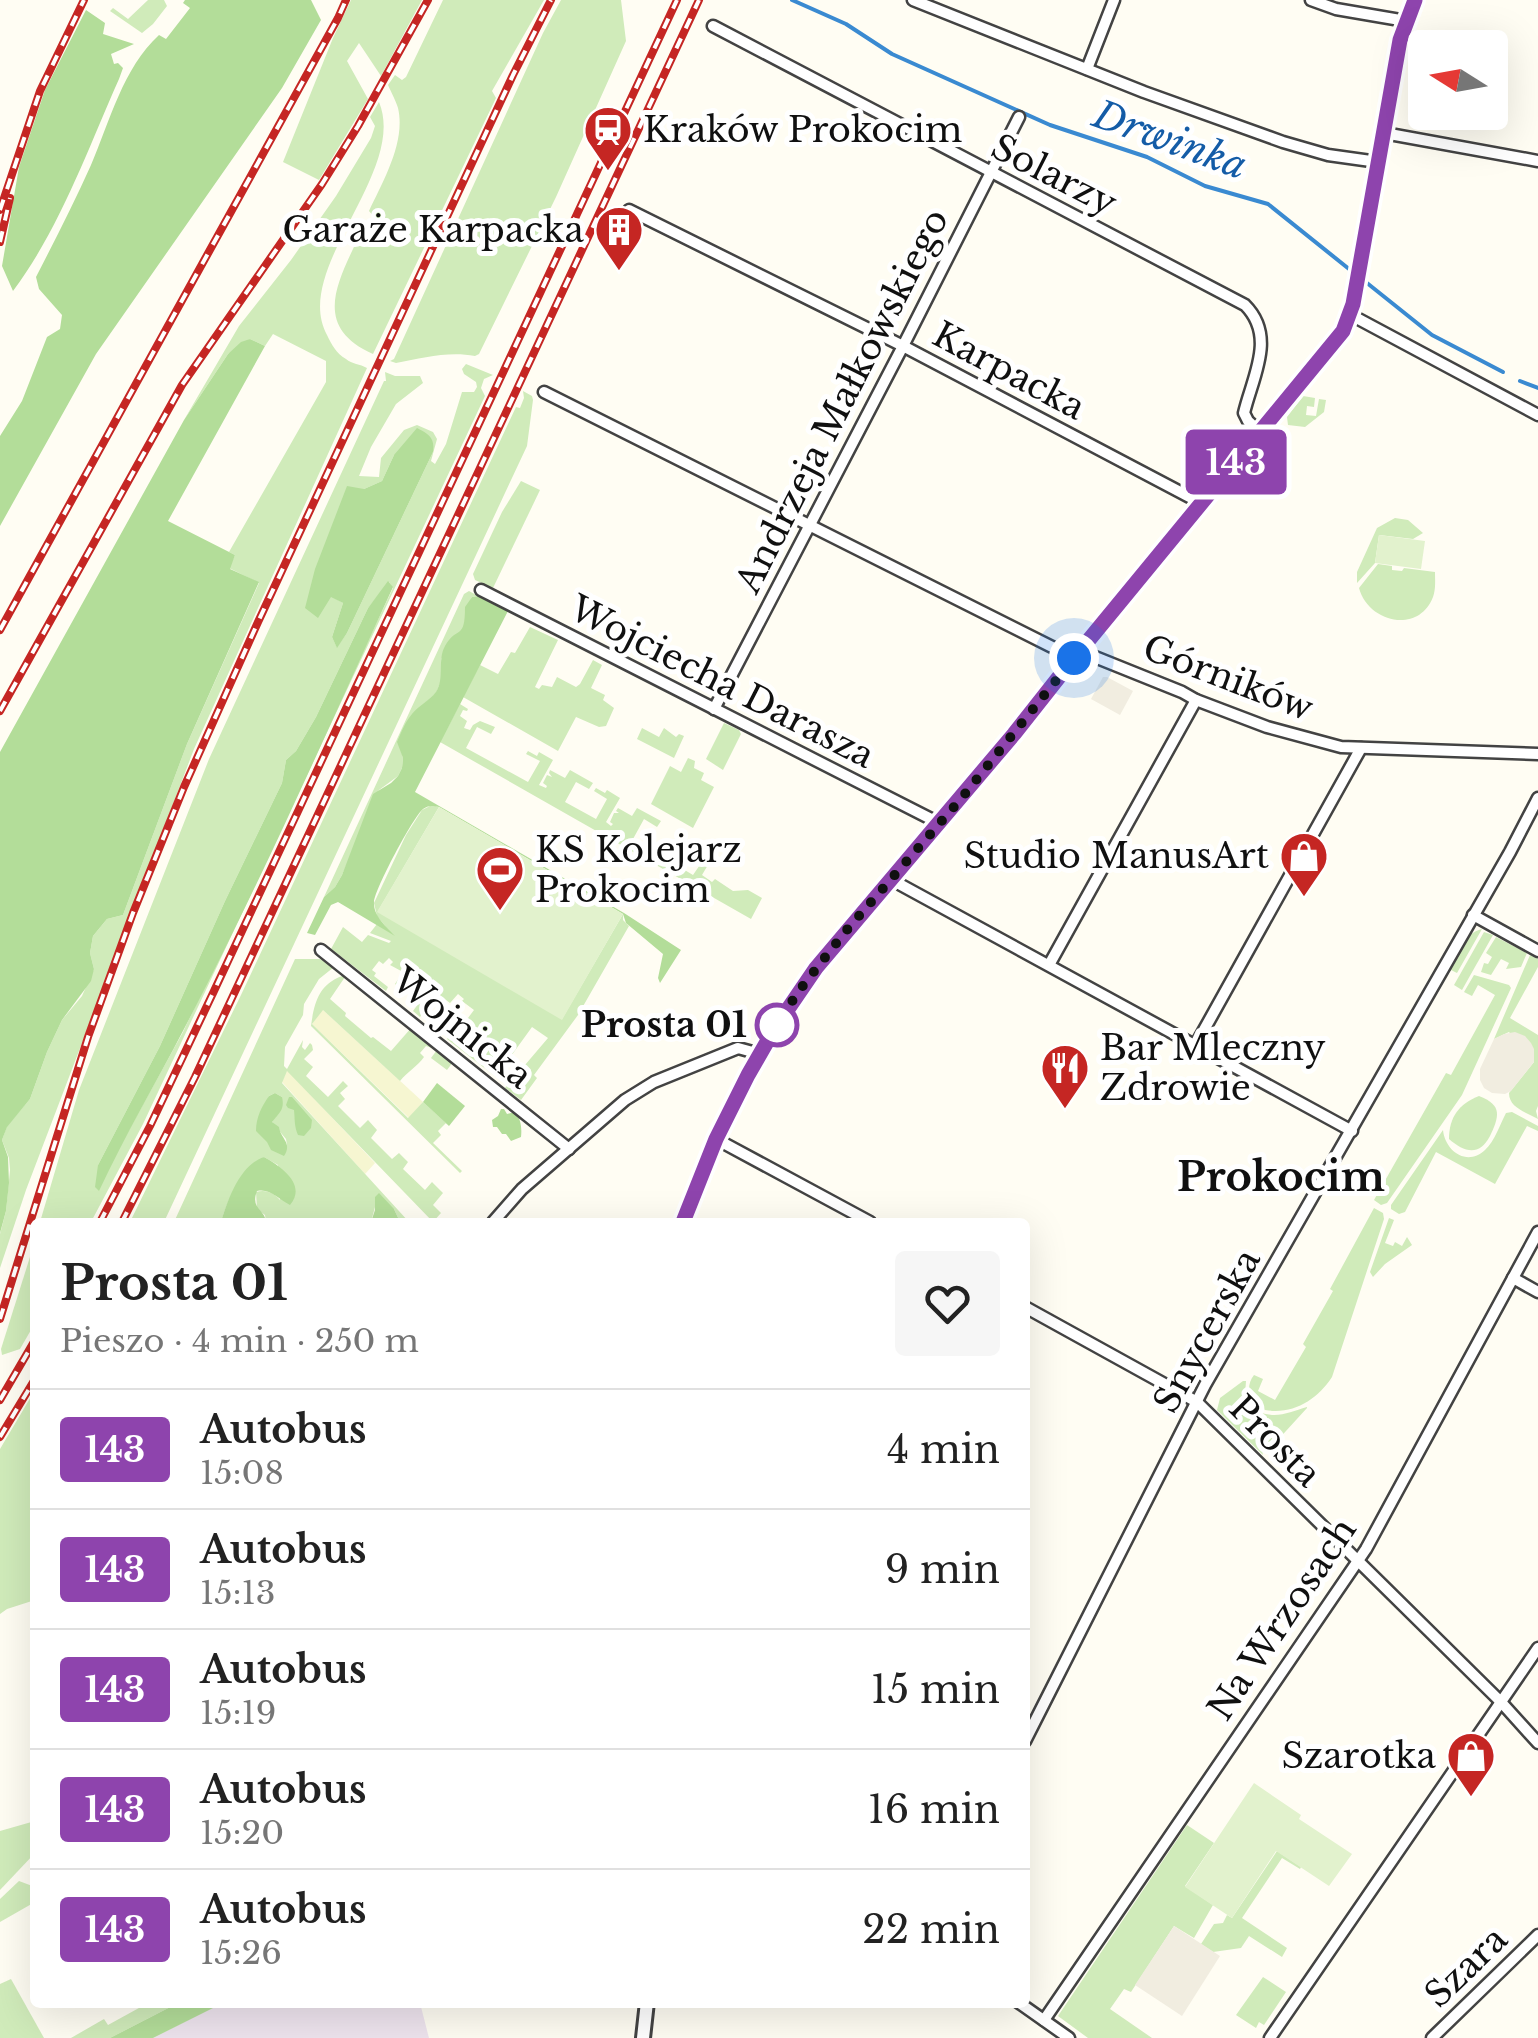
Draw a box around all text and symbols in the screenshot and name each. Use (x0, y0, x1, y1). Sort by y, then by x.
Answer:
north arrow (1408, 30, 1508, 130)
map controls (1408, 30, 1508, 130)
water label: Drwinka (1085, 89, 1253, 189)
station icon: Kraków Prokocim (582, 104, 634, 172)
place label: Kraków Prokocim (643, 108, 962, 151)
street label: Solarzy (984, 125, 1124, 224)
street label: Andrzeja Małkowskiego (726, 202, 957, 601)
building icon: Garaże Karpacka (593, 204, 645, 272)
place label: Garaże Karpacka (282, 208, 585, 251)
street label: Karpacka (926, 313, 1093, 429)
line badge: 143 (1178, 430, 1294, 494)
text: 143 (1206, 441, 1266, 484)
street label: Wojciecha Darasza (562, 586, 882, 777)
street label: Górników (1137, 625, 1319, 730)
your location (1049, 633, 1099, 683)
place label: KS Kolejarz Prokocim (535, 828, 742, 911)
shop icon: Studio ManusArt (1278, 830, 1330, 898)
place label: Studio ManusArt (963, 834, 1269, 877)
sports icon: KS Kolejarz Prokocim (474, 844, 526, 912)
street label: Wojnicka (383, 958, 541, 1097)
place label: Prosta 01 (581, 1003, 747, 1046)
marker: Prosta 01 (756, 1004, 798, 1046)
place label: Bar Mleczny Zdrowie (1100, 1026, 1326, 1109)
restaurant icon: Bar Mleczny Zdrowie (1039, 1042, 1091, 1110)
district label: Prokocim (1177, 1152, 1385, 1202)
street label: Snycerska (1144, 1241, 1269, 1420)
button: heart (895, 1251, 1000, 1356)
text: Prosta 01 (60, 1253, 288, 1313)
text: Pieszo · 4 min · 250 m (60, 1321, 419, 1361)
street label: Prosta (1221, 1386, 1330, 1496)
text: Autobus (200, 1406, 367, 1453)
text: 4 min (887, 1426, 1000, 1473)
text: 143 (85, 1428, 145, 1471)
text: 15:08 (200, 1453, 284, 1493)
street label: Na Wrzosach (1198, 1510, 1365, 1728)
text: Autobus (200, 1526, 367, 1573)
text: 9 min (885, 1546, 1000, 1593)
text: 143 (85, 1548, 145, 1591)
text: 15:13 (200, 1573, 276, 1613)
text: Autobus (200, 1646, 367, 1693)
text: 15 min (871, 1666, 1000, 1713)
text: 143 (85, 1668, 145, 1711)
text: 15:19 (200, 1693, 276, 1733)
shop icon: Szarotka (1445, 1730, 1497, 1798)
place label: Szarotka (1281, 1734, 1437, 1777)
text: Autobus (200, 1766, 367, 1813)
text: 16 min (868, 1786, 1000, 1833)
text: 143 (85, 1788, 145, 1831)
text: 15:20 (200, 1813, 284, 1853)
text: Autobus (200, 1886, 367, 1933)
text: 22 min (862, 1906, 1000, 1953)
text: 143 (85, 1908, 145, 1951)
street label: Szara (1416, 1917, 1516, 2016)
text: 15:26 (200, 1933, 282, 1973)

